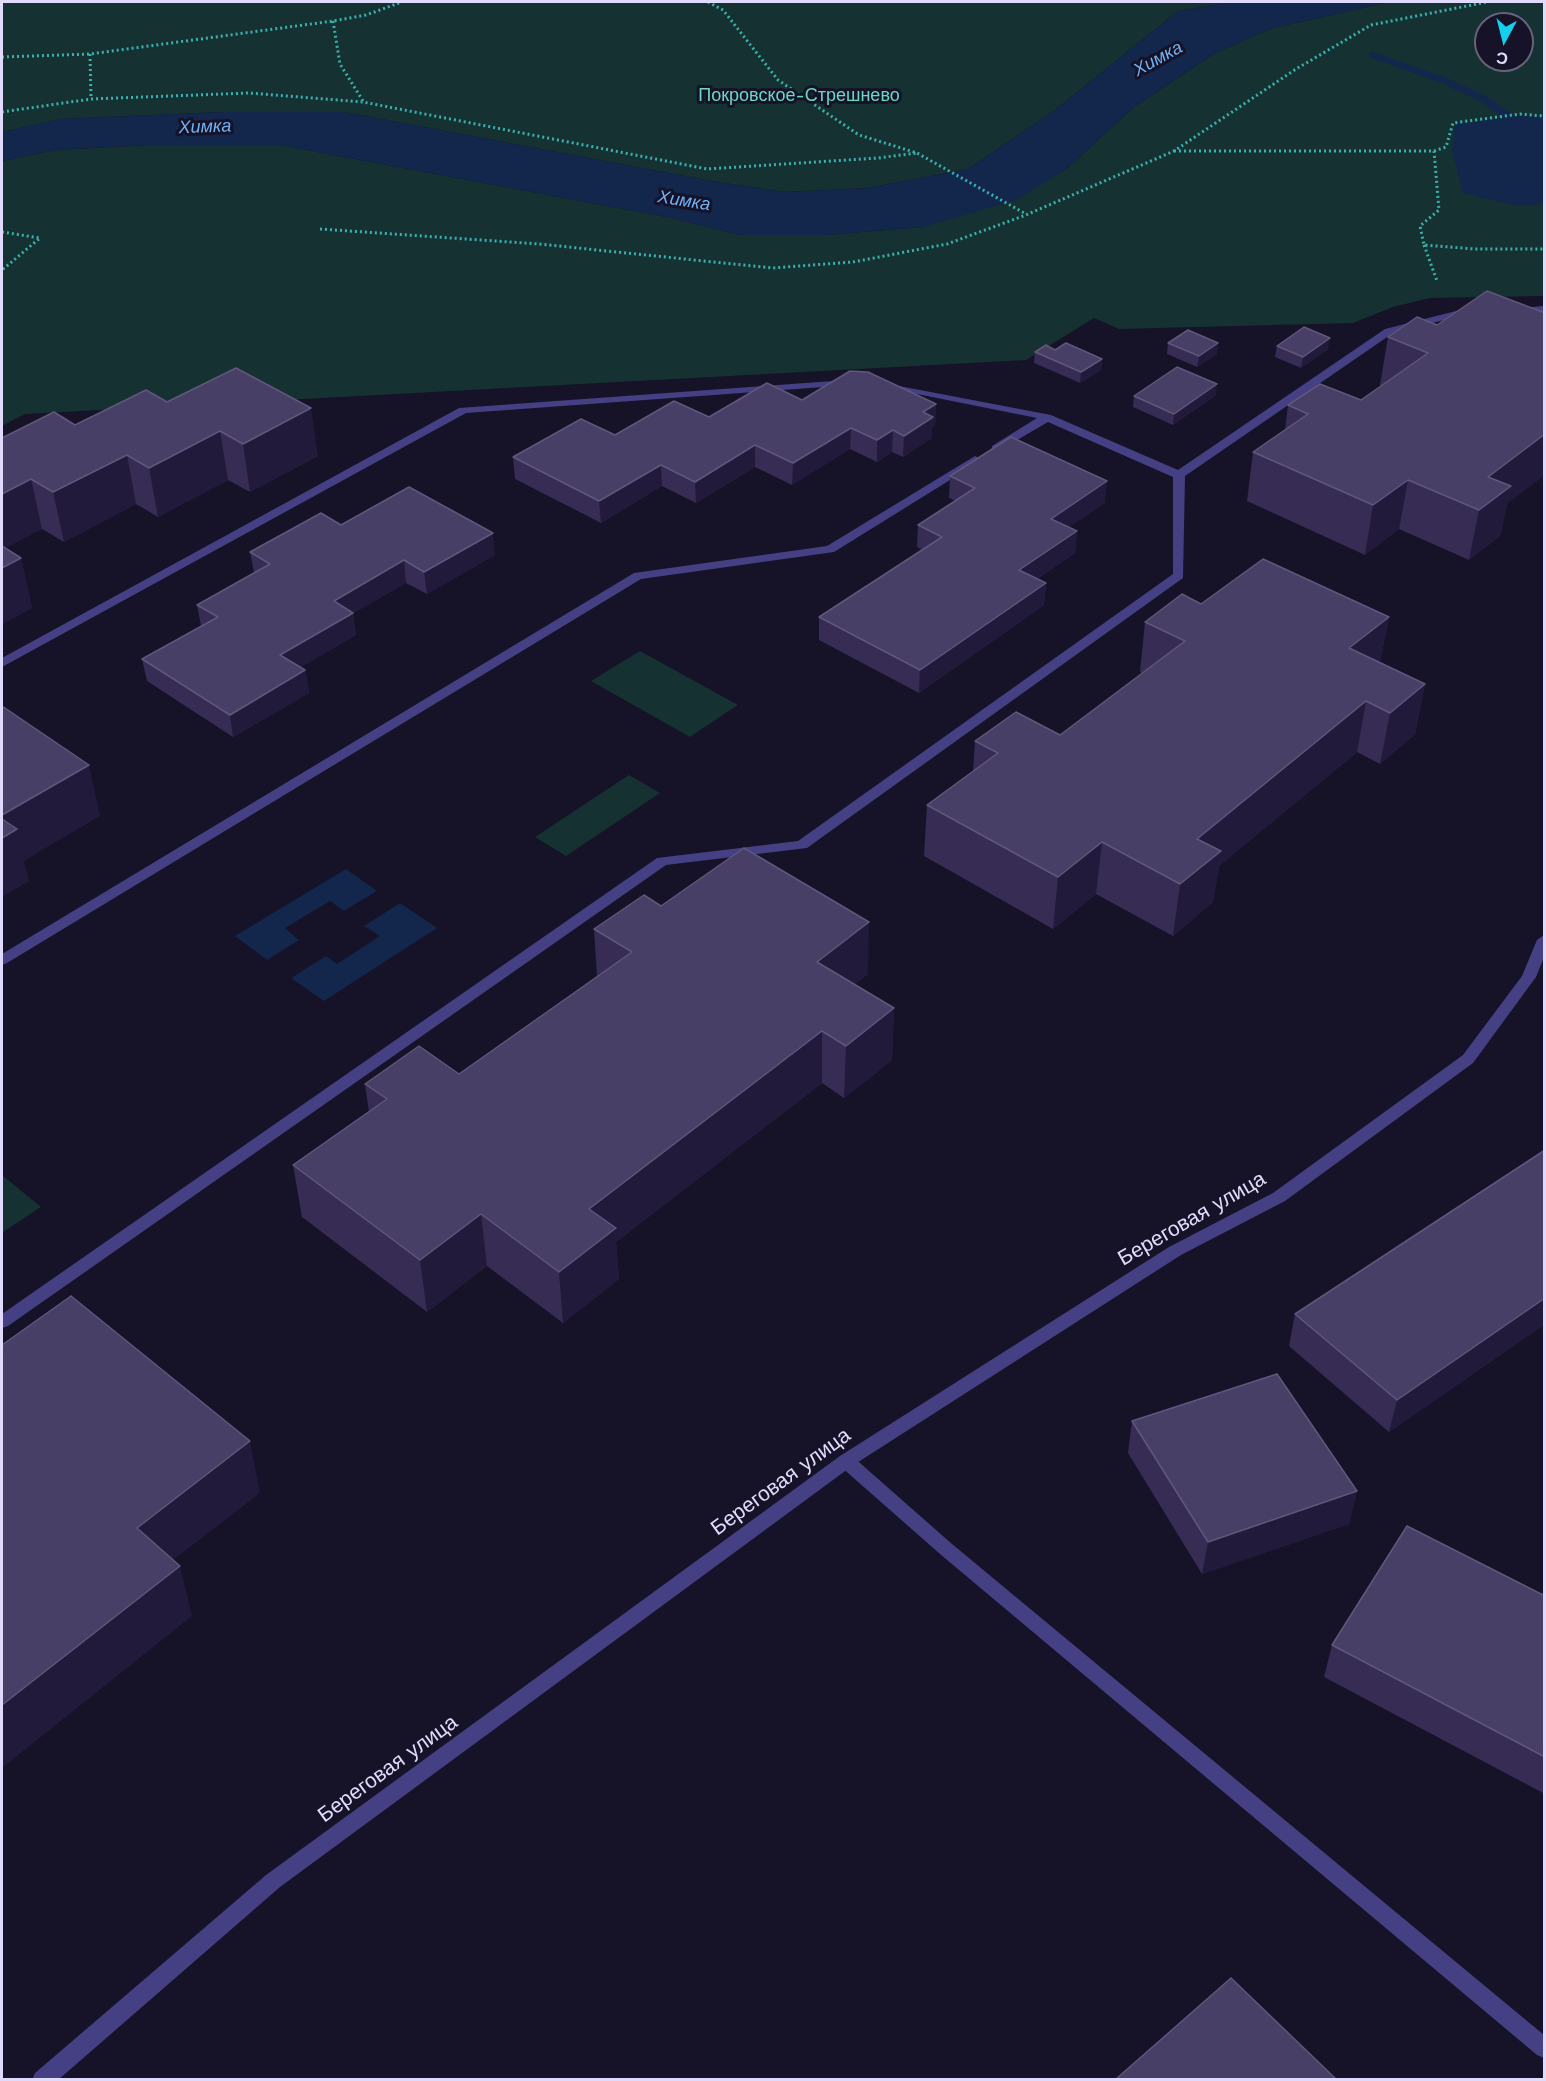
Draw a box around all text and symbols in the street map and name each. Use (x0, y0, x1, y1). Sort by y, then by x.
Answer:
north arrow (1474, 12, 1534, 72)
water label: Химка (1130, 37, 1186, 81)
text: С (1495, 48, 1509, 69)
park label: Покровское-Стрешнево (698, 85, 900, 107)
water label: Химка (178, 115, 232, 139)
water label: Химка (656, 186, 712, 216)
street label: Береговая улица (1114, 1166, 1270, 1272)
street label: Береговая улица (706, 1423, 856, 1541)
street label: Береговая улица (313, 1710, 463, 1828)

